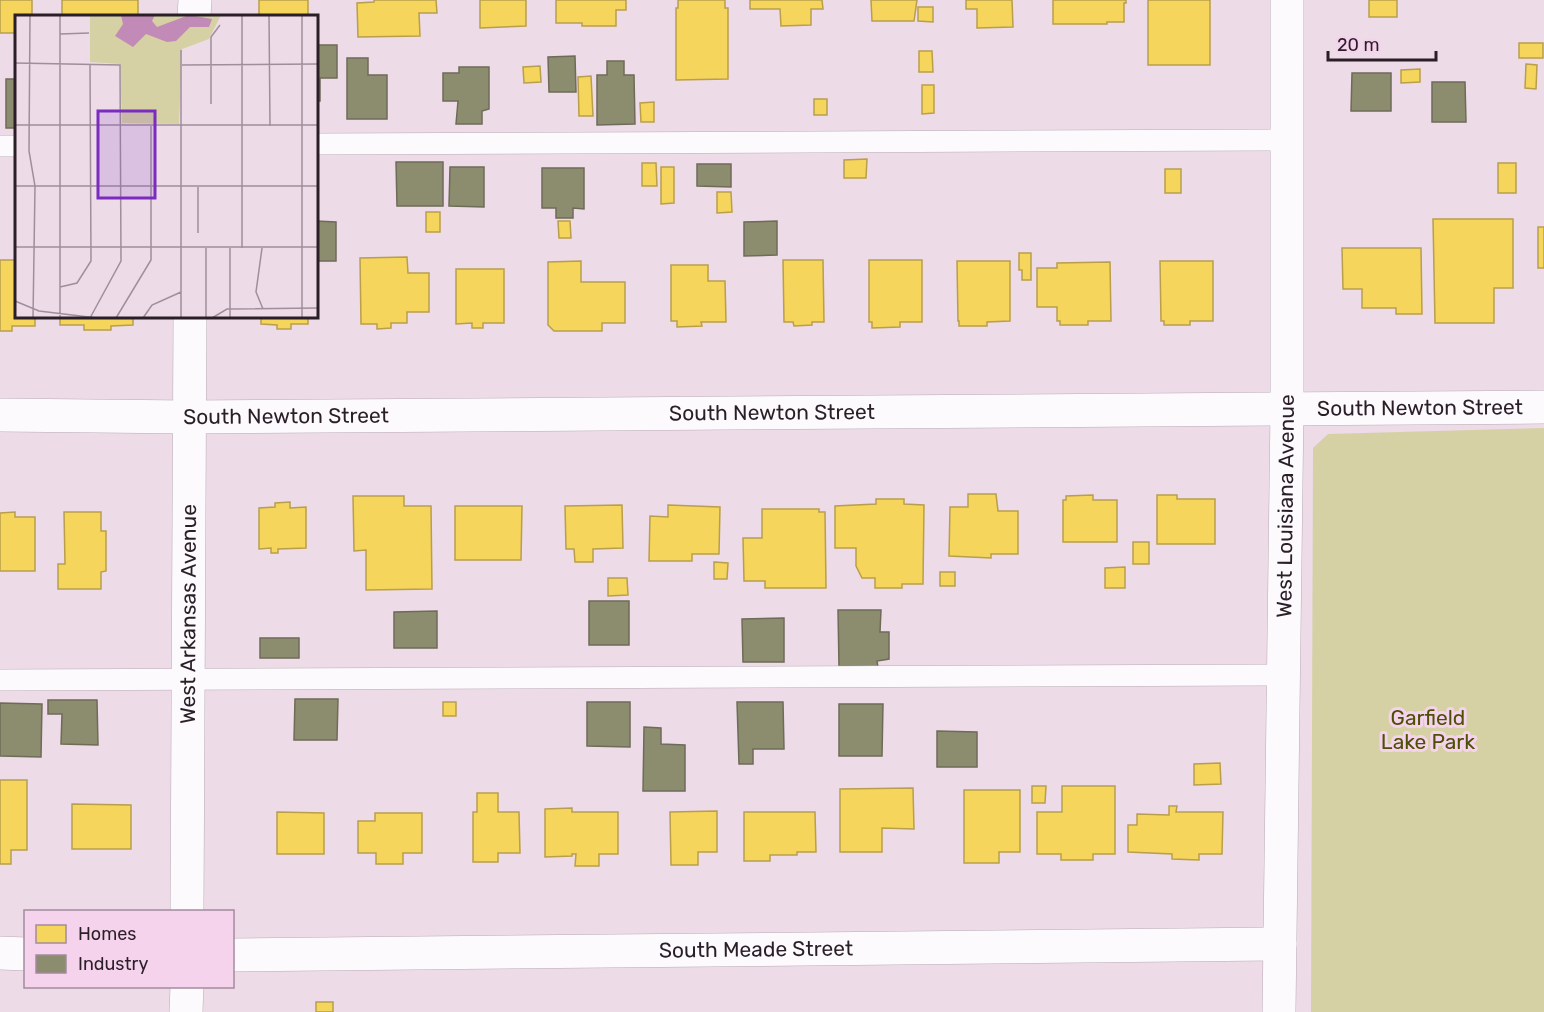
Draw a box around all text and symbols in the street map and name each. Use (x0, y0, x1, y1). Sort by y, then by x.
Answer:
inset map (15, 15, 318, 318)
scale bar (1328, 24, 1436, 62)
text: 20 m (1337, 34, 1379, 56)
street label: West Louisiana Avenue (1271, 394, 1299, 618)
street label: South Newton Street (1317, 394, 1523, 421)
street label: South Newton Street (669, 399, 875, 425)
street label: South Newton Street (183, 403, 389, 429)
street label: West Arkansas Avenue (175, 504, 201, 724)
park label: Garfield Lake Park (1381, 705, 1475, 754)
legend (24, 910, 234, 988)
text: Homes (78, 923, 136, 945)
street label: South Meade Street (659, 935, 853, 963)
text: Industry (78, 953, 148, 975)

